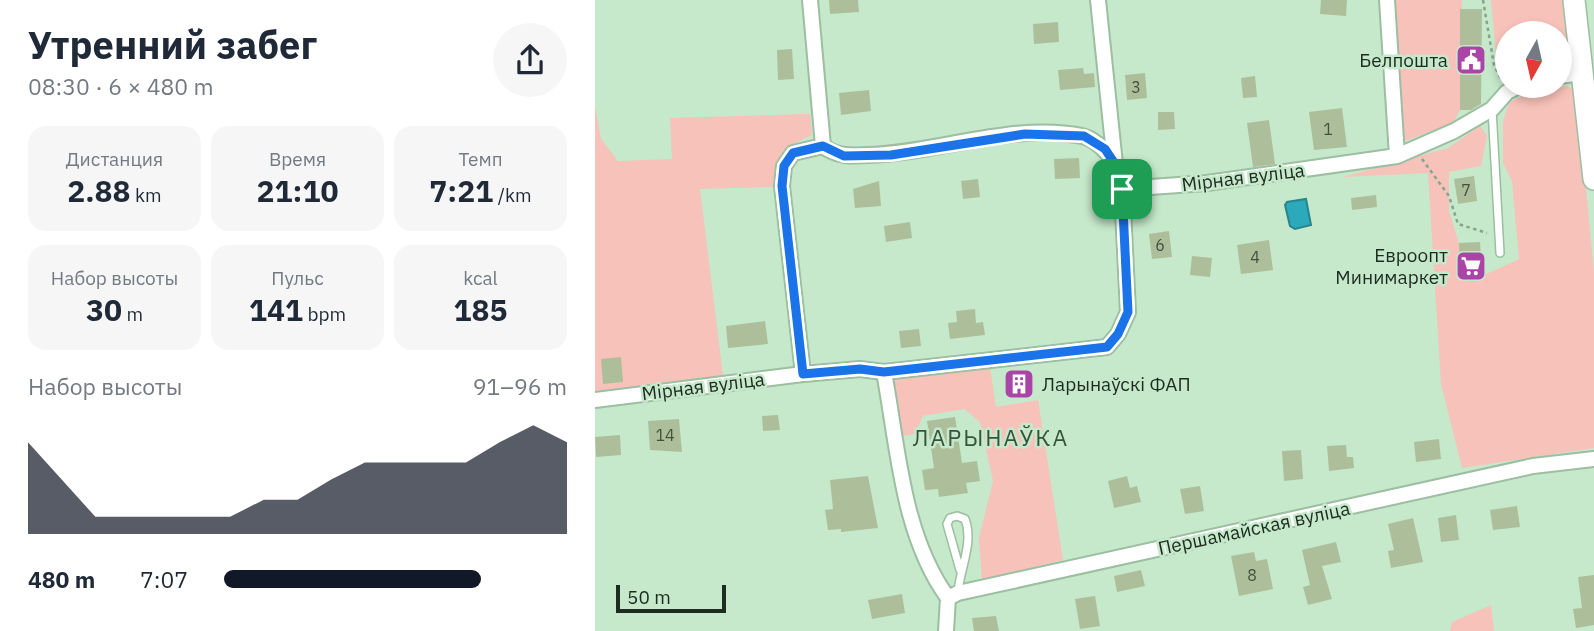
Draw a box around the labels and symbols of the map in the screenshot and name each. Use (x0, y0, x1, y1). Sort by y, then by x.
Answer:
north arrow (1495, 21, 1571, 98)
public building icon: Белпошта (1454, 43, 1488, 77)
place label: Белпошта (1359, 48, 1448, 72)
house number: 3 (1131, 77, 1141, 97)
house number: 1 (1323, 119, 1333, 139)
street label: Мірная вуліца (1180, 158, 1306, 196)
pin (1092, 159, 1152, 219)
house number: 7 (1461, 180, 1471, 200)
house number: 6 (1155, 235, 1165, 255)
place label: Евроопт Минимаркет (1335, 243, 1448, 289)
house number: 4 (1250, 247, 1260, 267)
supermarket icon: Евроопт Минимаркет (1454, 249, 1488, 283)
street label: Мірная вуліца (640, 367, 766, 405)
building icon: Ларынаўскі ФАП (1002, 367, 1036, 401)
place label: Ларынаўскі ФАП (1042, 372, 1191, 396)
district label: ЛАРЫНАЎКА (913, 422, 1069, 452)
house number: 14 (655, 425, 675, 445)
street label: Першамайская вуліца (1156, 496, 1352, 560)
house number: 8 (1247, 565, 1257, 585)
scale bar (616, 582, 726, 614)

